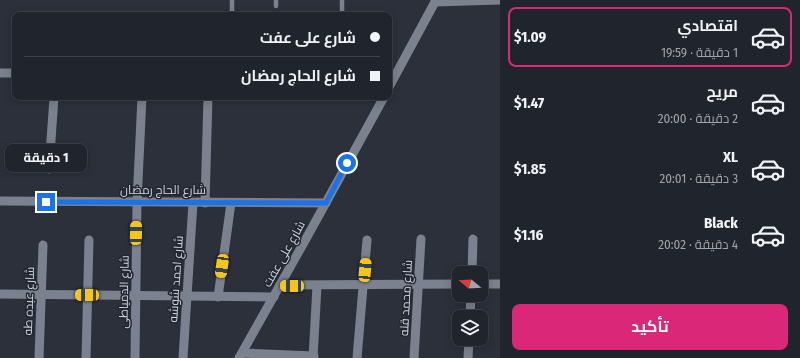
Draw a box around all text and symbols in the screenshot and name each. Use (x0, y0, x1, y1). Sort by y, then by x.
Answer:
text: اقتصادي (678, 17, 738, 35)
icon: car (750, 19, 786, 55)
text: $1.09 (514, 28, 546, 46)
text: شارع على عفت (260, 29, 356, 47)
text: 1 دقيقة · 19:59 (661, 45, 738, 60)
text: شارع الحاج رمضان (241, 67, 356, 85)
text: مريح (706, 83, 738, 101)
icon: car (750, 85, 786, 121)
text: $1.47 (514, 94, 544, 112)
text: 2 دقيقة · 20:00 (658, 111, 738, 126)
callout: 1 دقيقة (5, 144, 87, 172)
text: XL (723, 148, 738, 166)
text: 1 دقيقة (24, 150, 68, 165)
icon: car (750, 151, 786, 187)
route start (338, 154, 356, 172)
text: $1.85 (514, 160, 546, 178)
text: 3 دقيقة · 20:01 (660, 171, 738, 186)
street label: شارع الحاج رمضان (120, 183, 206, 198)
route end (37, 193, 55, 211)
text: Black (704, 214, 738, 232)
icon: car (750, 217, 786, 253)
street label: شارع على عفت (260, 219, 309, 290)
car (130, 221, 142, 245)
text: $1.16 (514, 226, 543, 244)
street label: شارع احمد شوشه (166, 235, 187, 323)
text: 4 دقيقة · 20:02 (658, 237, 738, 252)
car (214, 253, 230, 279)
street label: شارع الدمياطى (116, 255, 133, 329)
car (358, 258, 372, 282)
street label: شارع محمد قله (397, 259, 416, 336)
street label: شارع عبده طه (21, 266, 38, 336)
north arrow (452, 266, 488, 302)
map controls (452, 266, 488, 346)
car (280, 280, 304, 292)
car (75, 289, 99, 301)
button: تأكيد (512, 304, 788, 350)
button: layers (452, 310, 488, 346)

